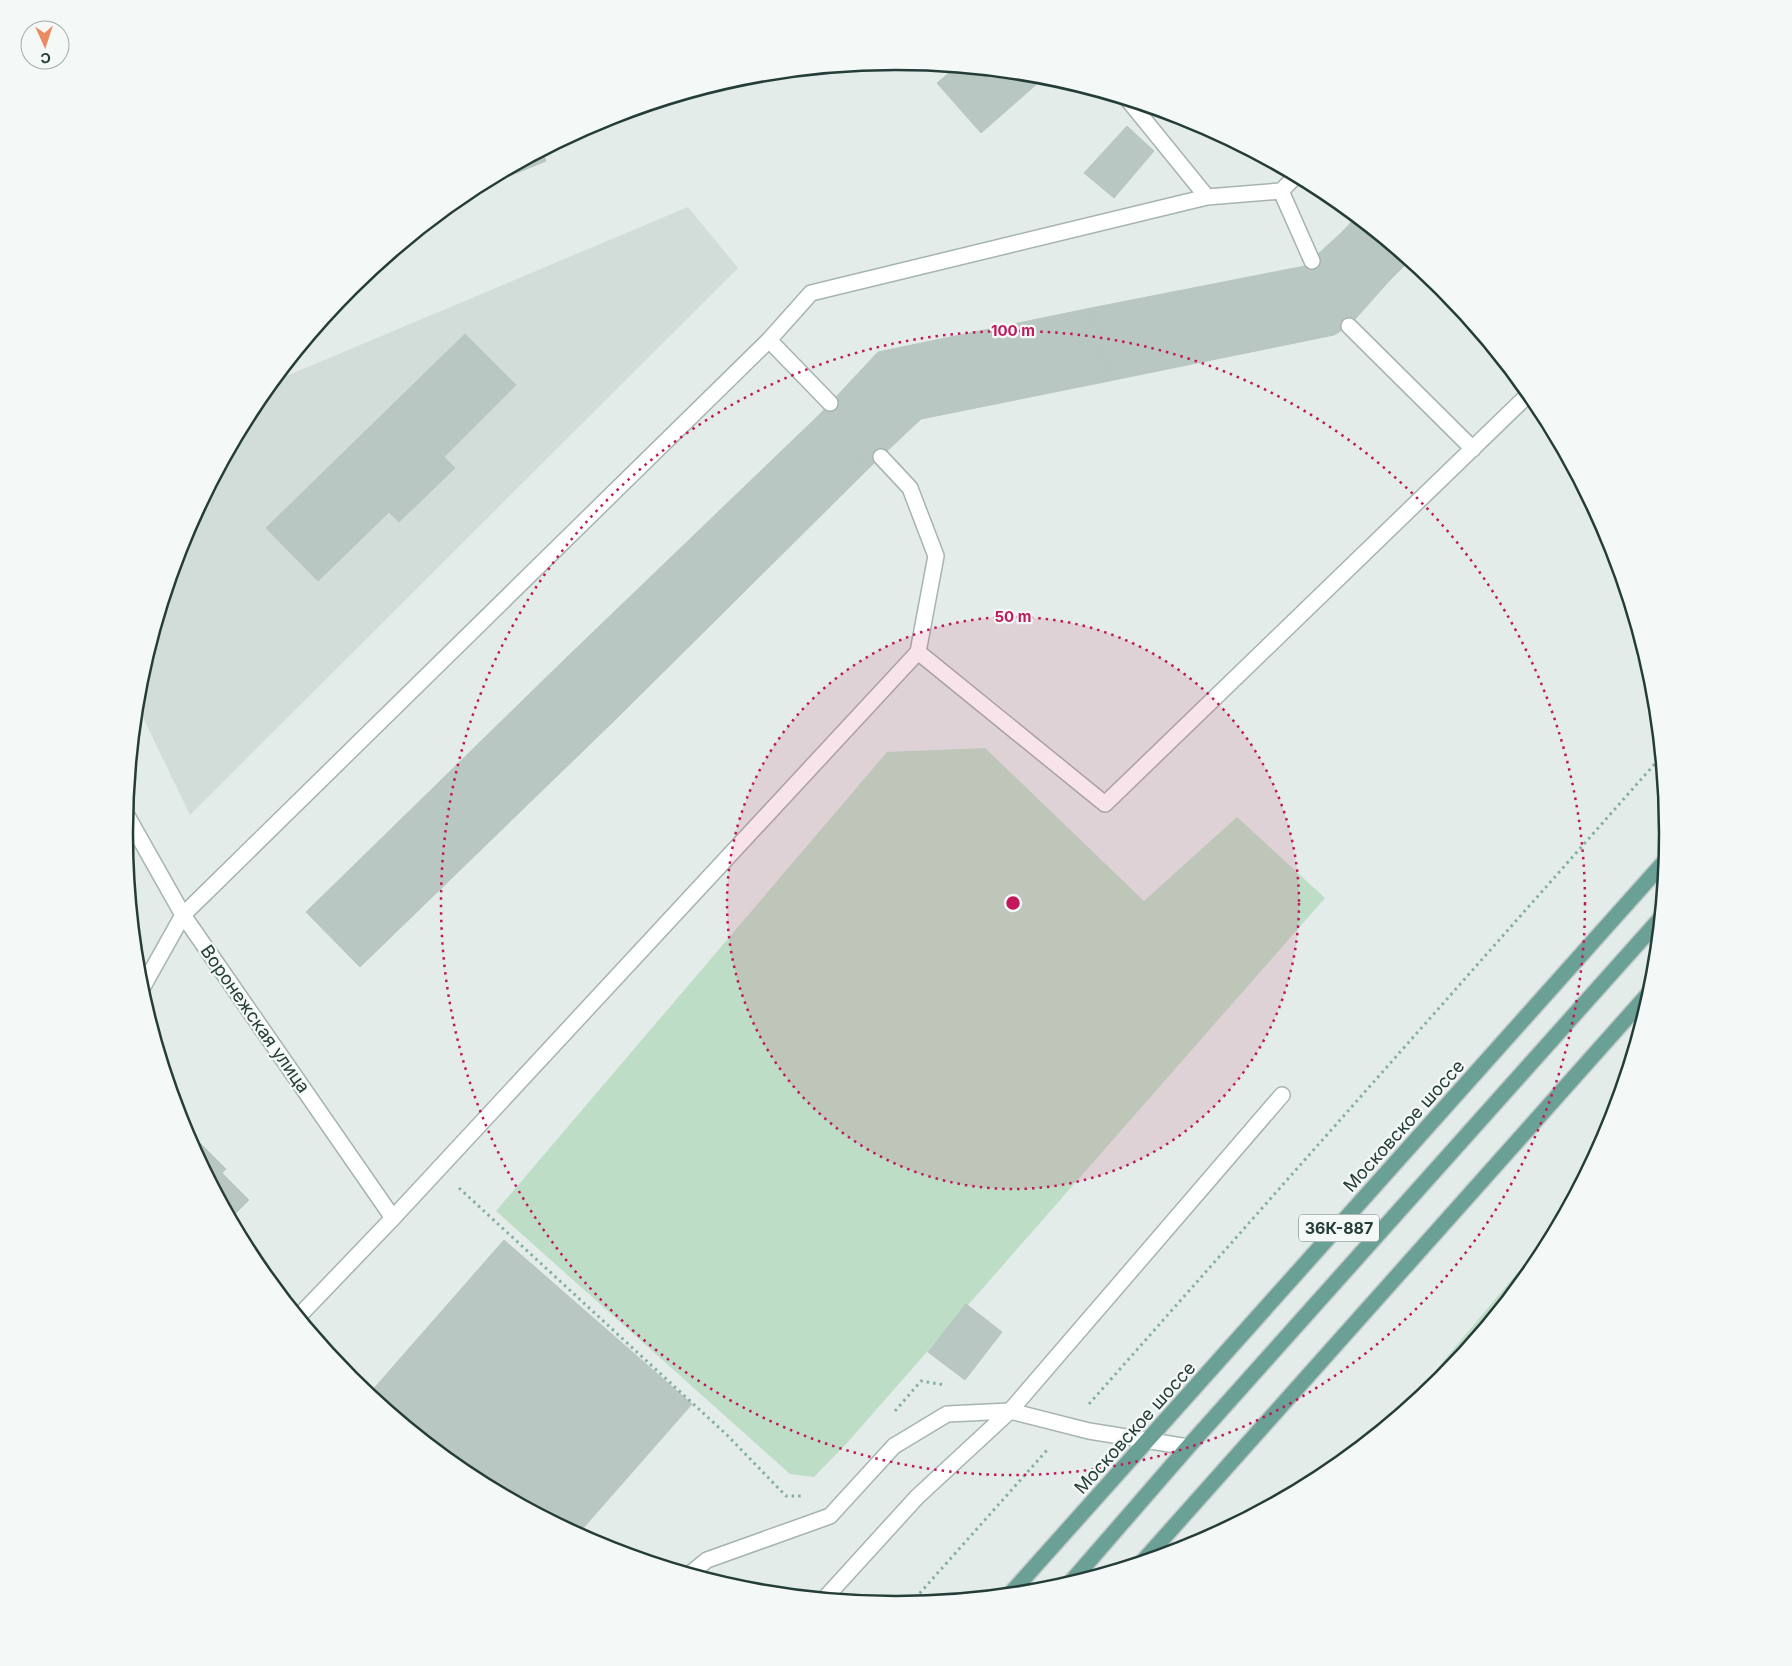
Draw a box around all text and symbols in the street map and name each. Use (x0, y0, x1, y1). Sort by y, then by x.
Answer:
north arrow (20, 20, 70, 70)
text: С (40, 50, 51, 67)
text: 100 m (991, 321, 1035, 340)
text: 50 m (995, 607, 1031, 626)
centre of rings (1004, 894, 1022, 912)
street label: Воронежская улица (196, 941, 314, 1097)
street label: Московское шоссе (1339, 1055, 1468, 1196)
road number: 36К-887 (1299, 1214, 1379, 1242)
street label: Московское шоссе (1070, 1357, 1199, 1498)

